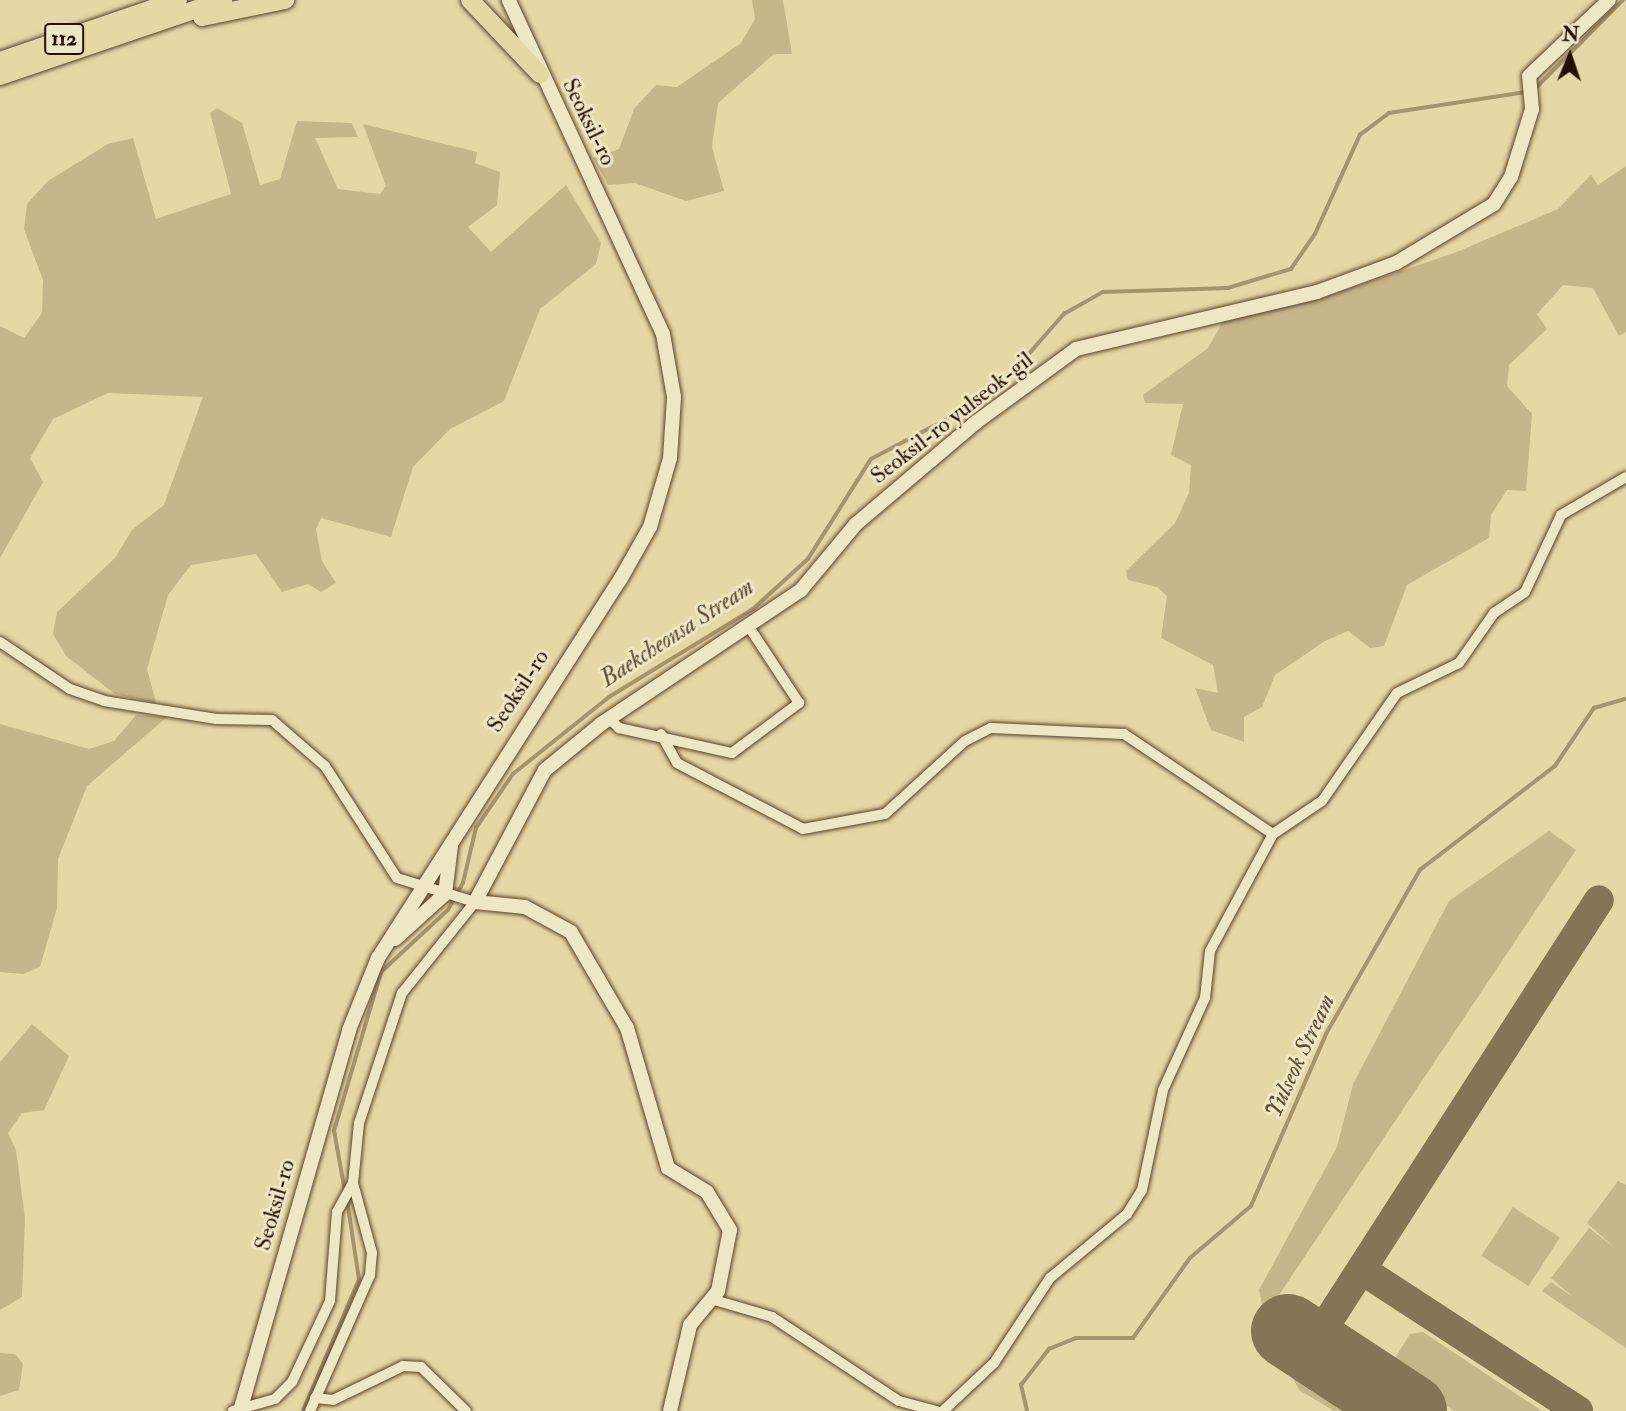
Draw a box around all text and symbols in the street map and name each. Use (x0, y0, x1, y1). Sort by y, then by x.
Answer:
north arrow (1535, 21, 1605, 91)
road number: 112 (43, 22, 85, 56)
text: N (1562, 23, 1580, 47)
street label: Seoksil-ro (556, 74, 622, 170)
street label: Seoksil-ro yulseok-gil (865, 346, 1039, 490)
water label: Baekcheonsa Stream (595, 573, 759, 693)
street label: Seoksil-ro (481, 644, 555, 738)
water label: Yulseok Stream (1259, 990, 1341, 1122)
street label: Seoksil-ro (249, 1156, 301, 1254)

